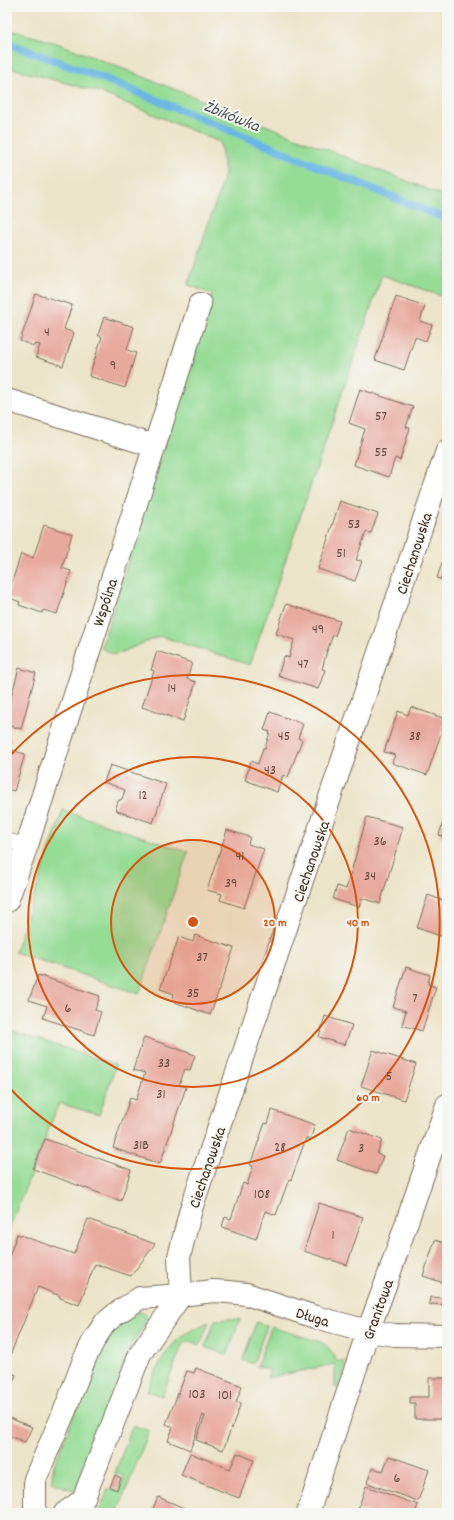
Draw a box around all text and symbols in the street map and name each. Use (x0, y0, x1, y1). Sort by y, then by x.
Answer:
water label: Żbikówka (199, 96, 263, 140)
house number: 4 (44, 323, 50, 343)
house number: 9 (110, 356, 116, 376)
house number: 57 (375, 407, 387, 427)
house number: 55 (375, 443, 387, 463)
street label: Ciechanowska (391, 509, 440, 598)
house number: 53 (348, 515, 360, 535)
house number: 51 (336, 544, 346, 564)
street label: Wspólna (88, 575, 125, 630)
house number: 49 (312, 620, 324, 640)
house number: 47 (297, 655, 309, 675)
house number: 14 (168, 679, 176, 699)
house number: 45 (278, 727, 290, 747)
house number: 38 (409, 727, 421, 747)
house number: 43 (264, 761, 276, 781)
house number: 12 (138, 786, 148, 806)
street label: Ciechanowska (288, 818, 337, 906)
house number: 36 (373, 832, 387, 852)
house number: 41 (236, 847, 244, 867)
house number: 34 (364, 867, 376, 887)
house number: 39 (225, 874, 237, 894)
centre of rings (186, 915, 200, 929)
text: 20 m (264, 915, 286, 932)
text: 40 m (347, 915, 369, 932)
house number: 37 (196, 948, 208, 968)
house number: 35 (187, 984, 199, 1004)
house number: 7 (412, 989, 418, 1009)
house number: 6 (65, 999, 72, 1019)
house number: 33 (158, 1054, 170, 1074)
house number: 5 (386, 1067, 392, 1087)
house number: 31 (156, 1085, 166, 1105)
text: 60 m (356, 1090, 380, 1107)
street label: Ciechanowska (184, 1124, 233, 1212)
house number: 31B (133, 1136, 149, 1156)
house number: 28 (274, 1138, 286, 1158)
house number: 3 (358, 1139, 364, 1159)
house number: 108 (254, 1185, 271, 1205)
house number: 1 (331, 1226, 335, 1246)
street label: Granitowa (358, 1276, 401, 1343)
street label: Długa (293, 1302, 332, 1334)
house number: 103 (189, 1385, 205, 1405)
house number: 101 (218, 1386, 232, 1406)
house number: 6 (394, 1469, 401, 1489)

